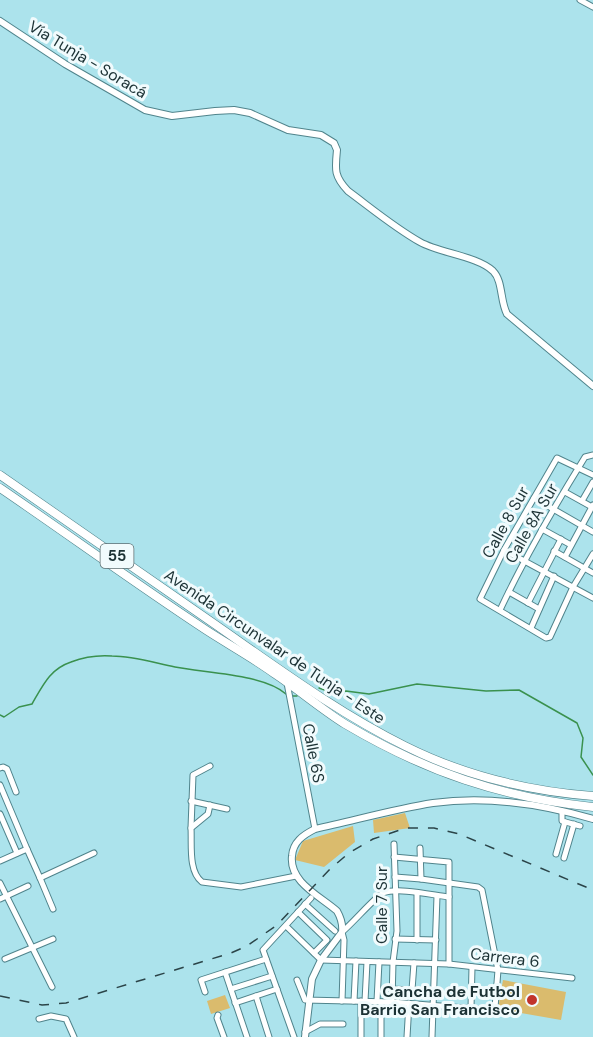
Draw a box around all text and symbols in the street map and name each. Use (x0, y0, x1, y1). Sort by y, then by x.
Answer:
street label: Vía Tunja - Soracá (25, 16, 151, 103)
street label: Calle 8A Sur (500, 479, 563, 567)
street label: Calle 8 Sur (477, 483, 534, 562)
road number: 55 (100, 544, 134, 568)
street label: Avenida Circunvalar de Tunja - Este (160, 564, 389, 728)
street label: Calle 6S (297, 722, 330, 785)
street label: Calle 7 Sur (371, 866, 392, 944)
street label: Carrera 6 (469, 943, 541, 972)
place label: Cancha de Futbol Barrio San Francisco (360, 981, 520, 1020)
marker: Cancha de Futbol Barrio San Francisco (525, 993, 539, 1007)

